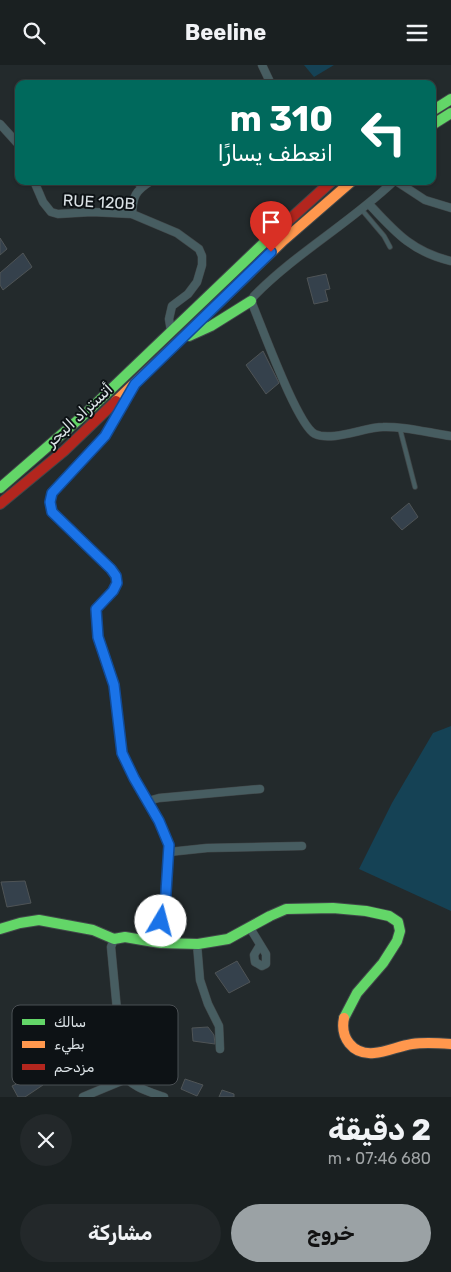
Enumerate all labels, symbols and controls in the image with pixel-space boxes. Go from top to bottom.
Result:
icon: search [20,19,48,47]
text: Beeline [185,19,266,46]
icon: menu [403,19,431,47]
text: 310 m [230,98,333,140]
icon: left [351,100,416,165]
text: انعطف يسارًا [217,140,333,167]
street label: RUE 120B [62,191,136,213]
pin [250,201,292,252]
icon: arrive [257,208,285,236]
street label: أتستراد البحر [41,379,117,452]
position arrow [134,894,186,946]
legend [12,1005,178,1085]
text: سالك [54,1014,86,1031]
text: بطيء [54,1036,85,1055]
text: مزدحم [54,1059,94,1076]
text: 2 دقيقة [328,1112,431,1148]
button: close [20,1114,72,1166]
text: 680 m · 07:46 [328,1149,431,1168]
button: مشاركة [20,1204,221,1262]
button: خروج [231,1204,431,1262]

